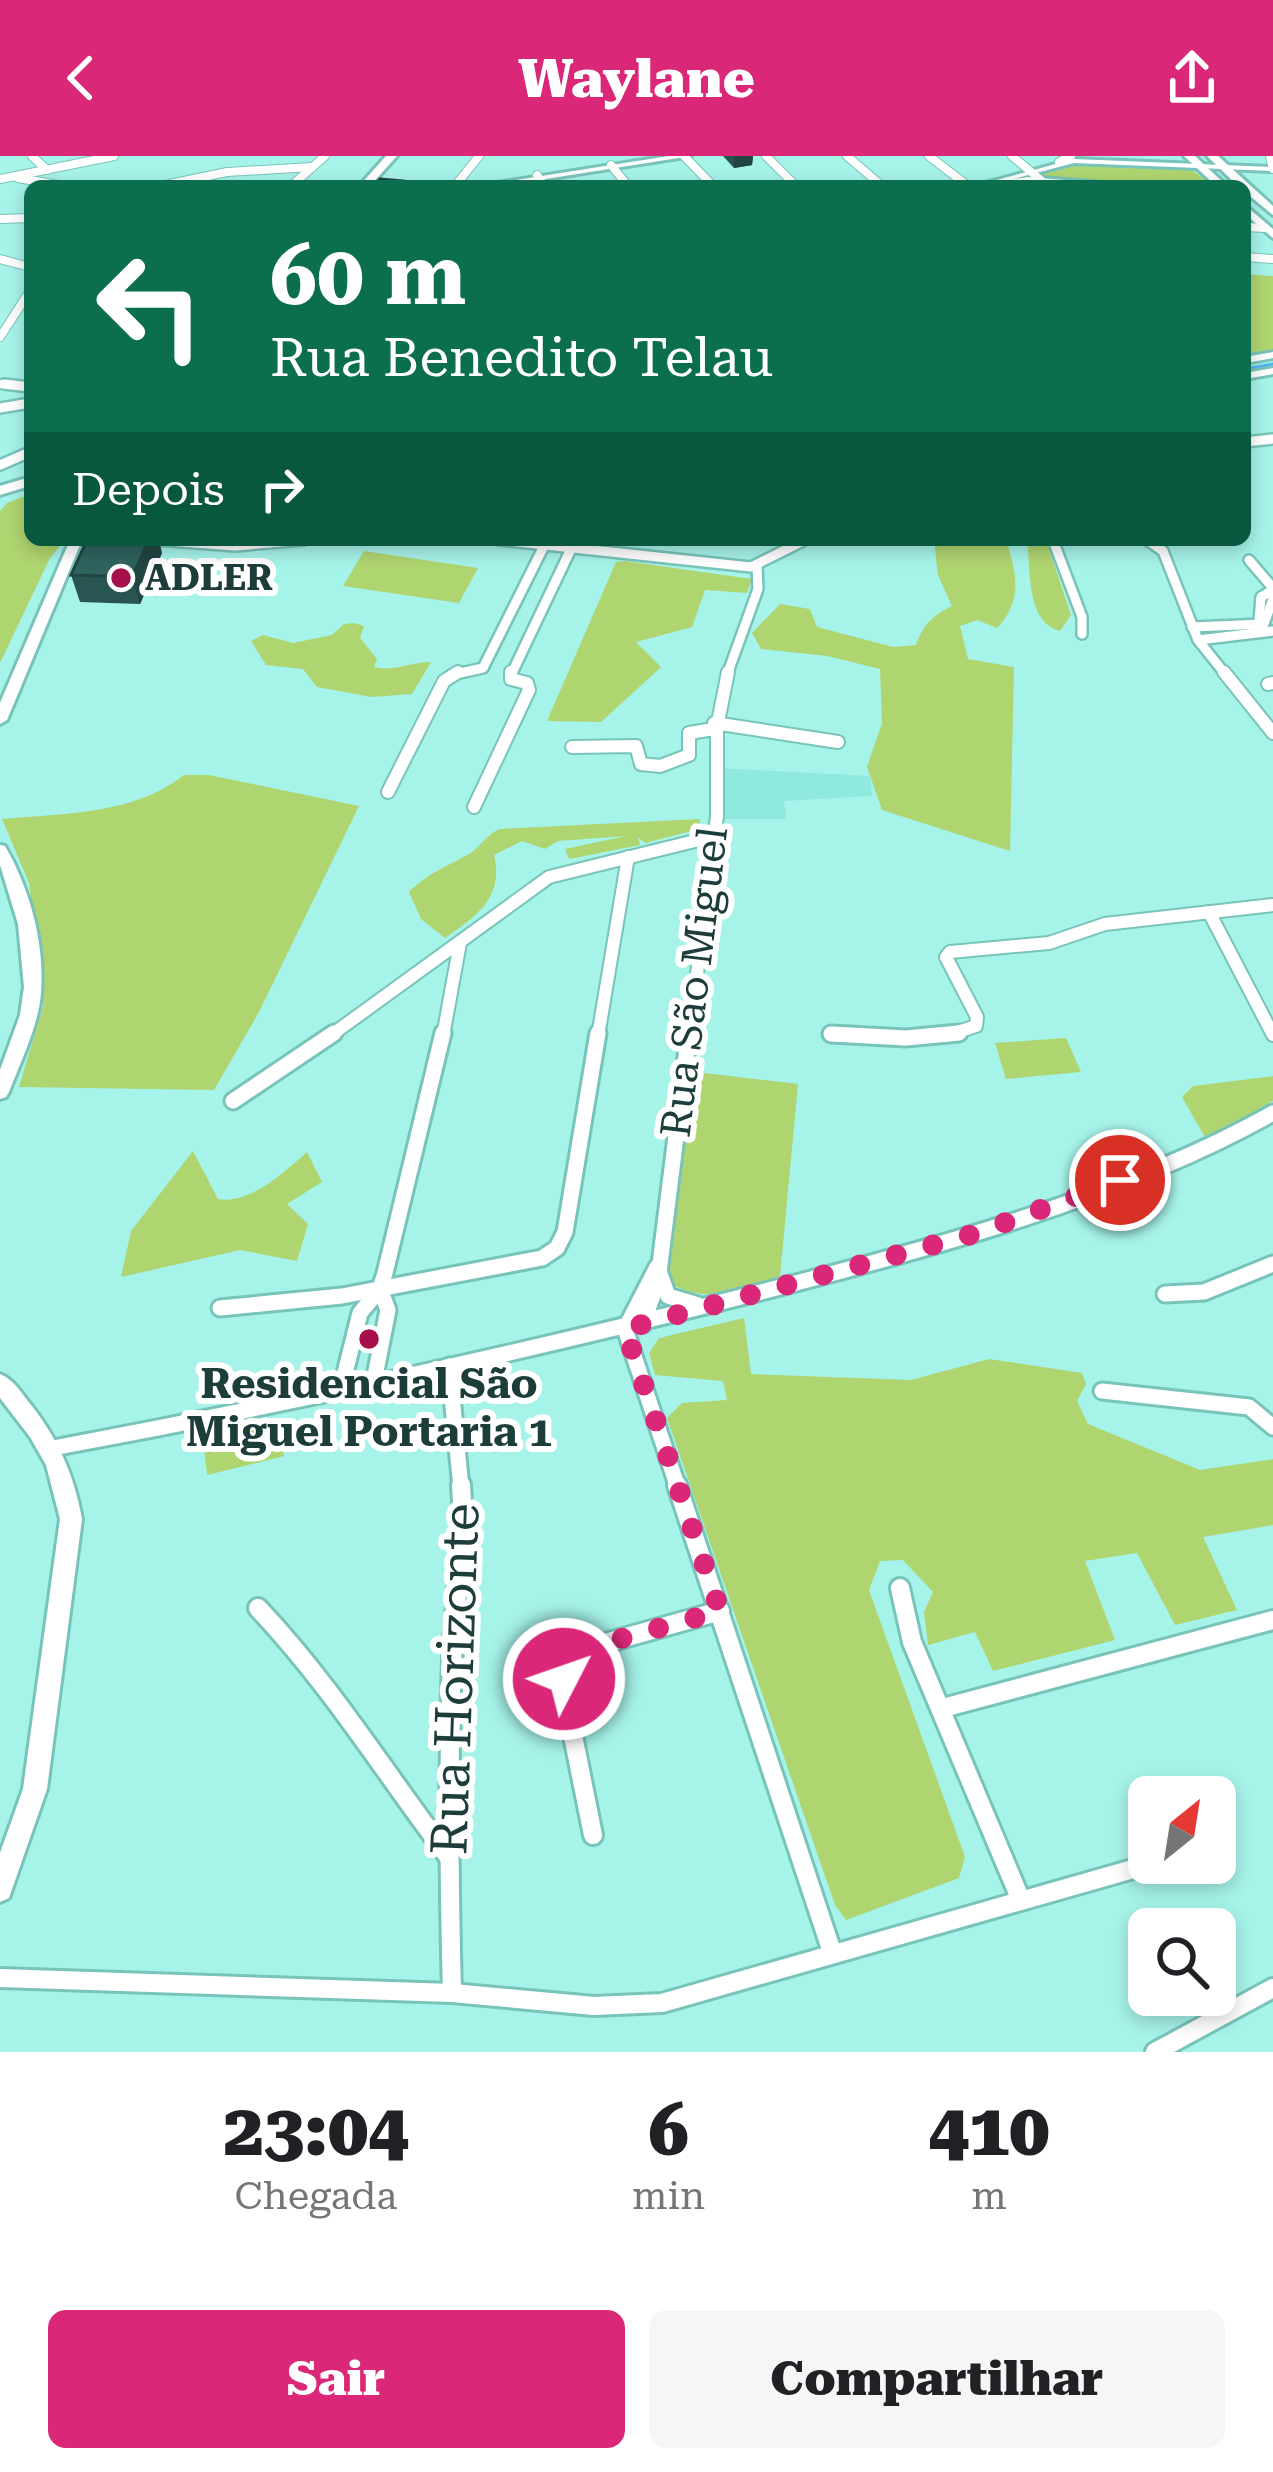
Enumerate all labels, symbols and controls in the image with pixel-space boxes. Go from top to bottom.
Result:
icon: back [48,45,114,111]
icon: share [1159,45,1225,111]
text: Waylane [518,47,755,110]
text: 60 m [270,226,466,324]
icon: left [72,228,228,384]
text: Rua Benedito Telau [270,326,773,389]
icon: right [249,456,315,522]
text: Depois [72,463,225,516]
place label: ADLER [145,557,273,599]
marker: ADLER [108,565,134,591]
street label: Rua São Miguel [651,824,737,1140]
pin [1069,1129,1171,1231]
icon: arrive [1087,1147,1153,1213]
marker: Residencial São Miguel Portaria 1 [356,1326,382,1352]
place label: Residencial São Miguel Portaria 1 [186,1359,552,1456]
street label: Rua Horizonte [419,1502,491,1856]
position arrow [501,1616,627,1742]
north arrow [1128,1776,1236,1884]
map controls [1128,1776,1236,2016]
button: search [1128,1908,1236,2016]
text: 23:04 [223,2088,409,2173]
text: 6 [648,2088,689,2173]
text: 410 [929,2088,1050,2173]
text: Chegada [235,2173,397,2219]
text: min [632,2173,705,2219]
text: m [971,2173,1007,2219]
button: Sair [48,2310,625,2448]
button: Compartilhar [649,2310,1225,2448]

